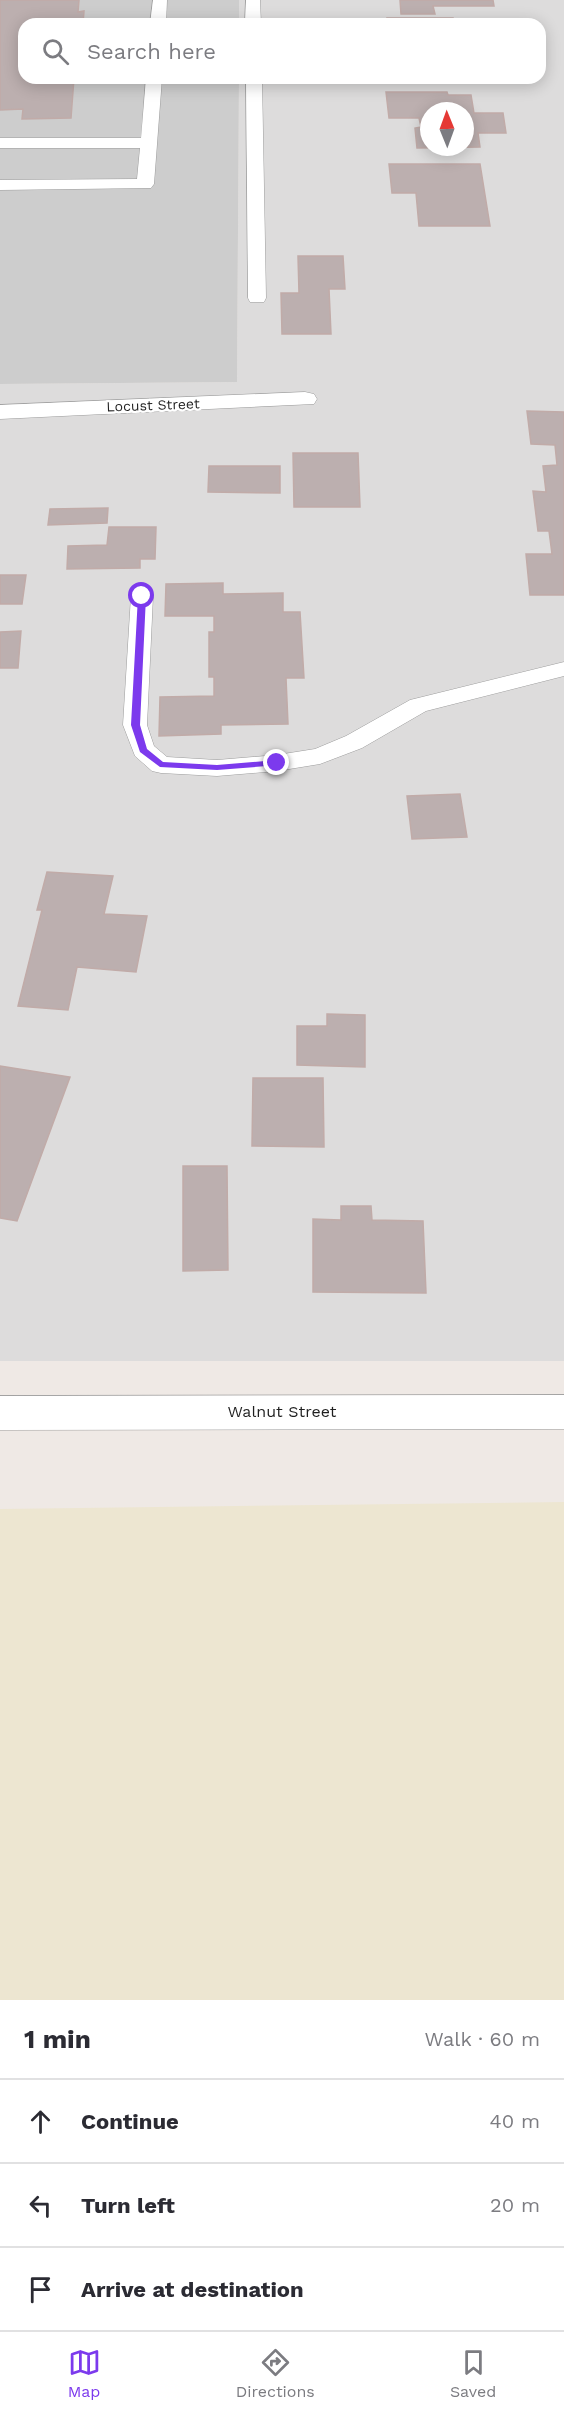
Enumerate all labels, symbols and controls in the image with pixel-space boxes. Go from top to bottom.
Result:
search box [18,18,546,84]
icon: search [39,35,72,68]
text: Search here [87,39,216,64]
north arrow [420,102,474,156]
street label: Locust Street [106,395,200,415]
route start [128,582,154,608]
route end [263,749,289,775]
street label: Walnut Street [228,1402,337,1421]
text: 1 min [24,2024,91,2054]
text: Walk · 60 m [425,2027,540,2051]
icon: ahead [24,2105,57,2138]
text: Continue [81,2109,179,2134]
text: 40 m [489,2109,540,2133]
icon: left [24,2189,57,2222]
text: Turn left [81,2193,175,2218]
text: 20 m [490,2193,540,2217]
icon: arrive [24,2273,57,2306]
text: Arrive at destination [81,2277,304,2302]
tab: Map [68,2346,101,2401]
tab: Directions [236,2346,315,2401]
tab: Saved [450,2346,496,2401]

